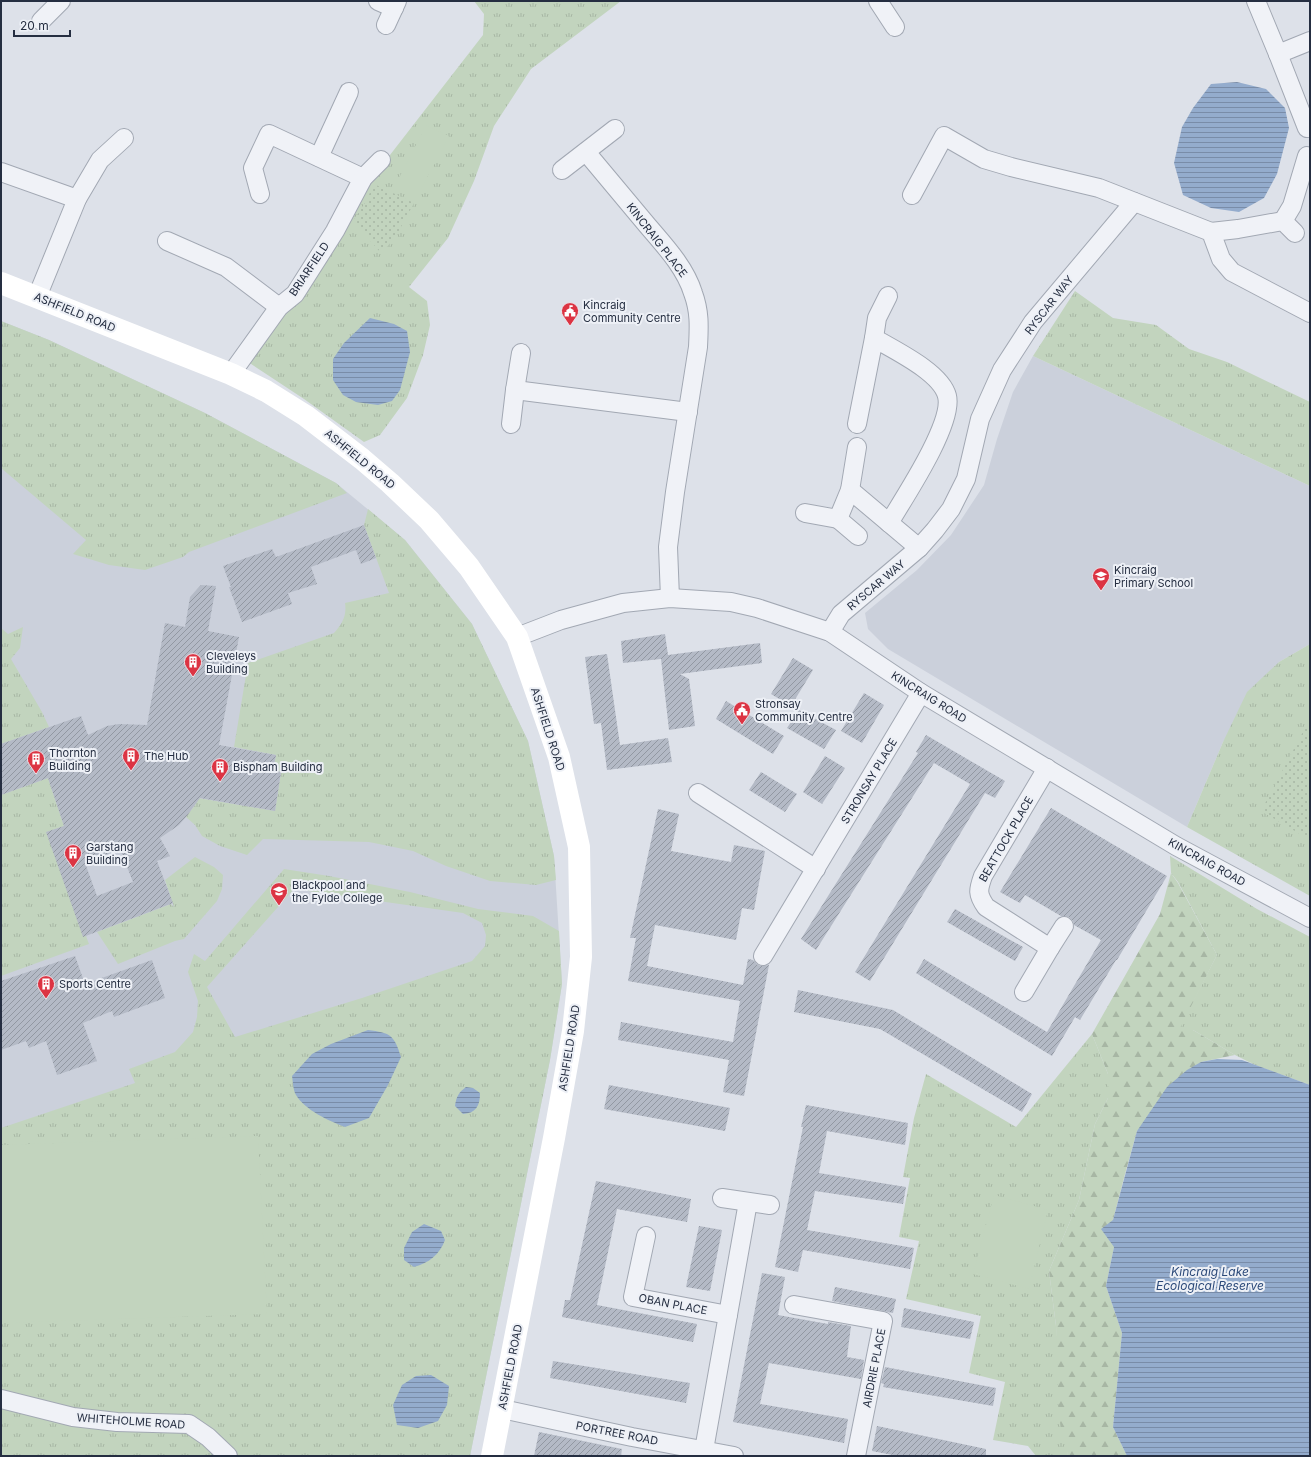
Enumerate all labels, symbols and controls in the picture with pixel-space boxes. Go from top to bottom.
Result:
scale bar [14,12,70,38]
text: 20 m [20,18,49,33]
street label: KINCRAIG PLACE [624,200,690,280]
street label: BRIARFIELD [286,239,332,299]
street label: RYSCAR WAY [1022,272,1077,337]
street label: ASHFIELD ROAD [32,289,118,335]
place label: Kincraig Community Centre [583,298,681,325]
public building icon: Kincraig Community Centre [560,301,580,326]
street label: ASHFIELD ROAD [322,426,398,492]
street label: RYSCAR WAY [844,556,908,613]
place label: Kincraig Primary School [1114,563,1193,590]
school or university icon: Kincraig Primary School [1091,566,1111,591]
place label: Cleveleys Building [206,649,256,676]
building icon: Cleveleys Building [183,652,203,677]
street label: KINCRAIG ROAD [889,668,969,726]
street label: ASHFIELD ROAD [528,686,568,772]
place label: Stronsay Community Centre [755,697,853,724]
public building icon: Stronsay Community Centre [732,700,752,725]
street label: STRONSAY PLACE [838,736,900,826]
place label: Thornton Building [49,746,97,773]
building icon: The Hub [121,746,141,771]
building icon: Thornton Building [26,749,46,774]
place label: The Hub [144,749,189,763]
building icon: Bispham Building [210,757,230,782]
place label: Bispham Building [233,760,323,774]
street label: BEATTOCK PLACE [976,794,1036,884]
street label: KINCRAIG ROAD [1166,835,1248,889]
place label: Garstang Building [86,840,133,867]
building icon: Garstang Building [63,843,83,868]
place label: Blackpool and the Fylde College [292,878,382,905]
school or university icon: Blackpool and the Fylde College [269,881,289,906]
building icon: Sports Centre [36,974,56,999]
place label: Sports Centre [59,977,131,991]
street label: ASHFIELD ROAD [555,1004,583,1092]
water label: Kincraig Lake Ecological Reserve [1156,1264,1264,1293]
street label: OBAN PLACE [637,1290,709,1318]
street label: ASHFIELD ROAD [495,1323,525,1411]
street label: AIRDRIE PLACE [859,1327,889,1409]
street label: WHITEHOLME ROAD [76,1410,186,1432]
street label: PORTREE ROAD [575,1418,659,1448]

